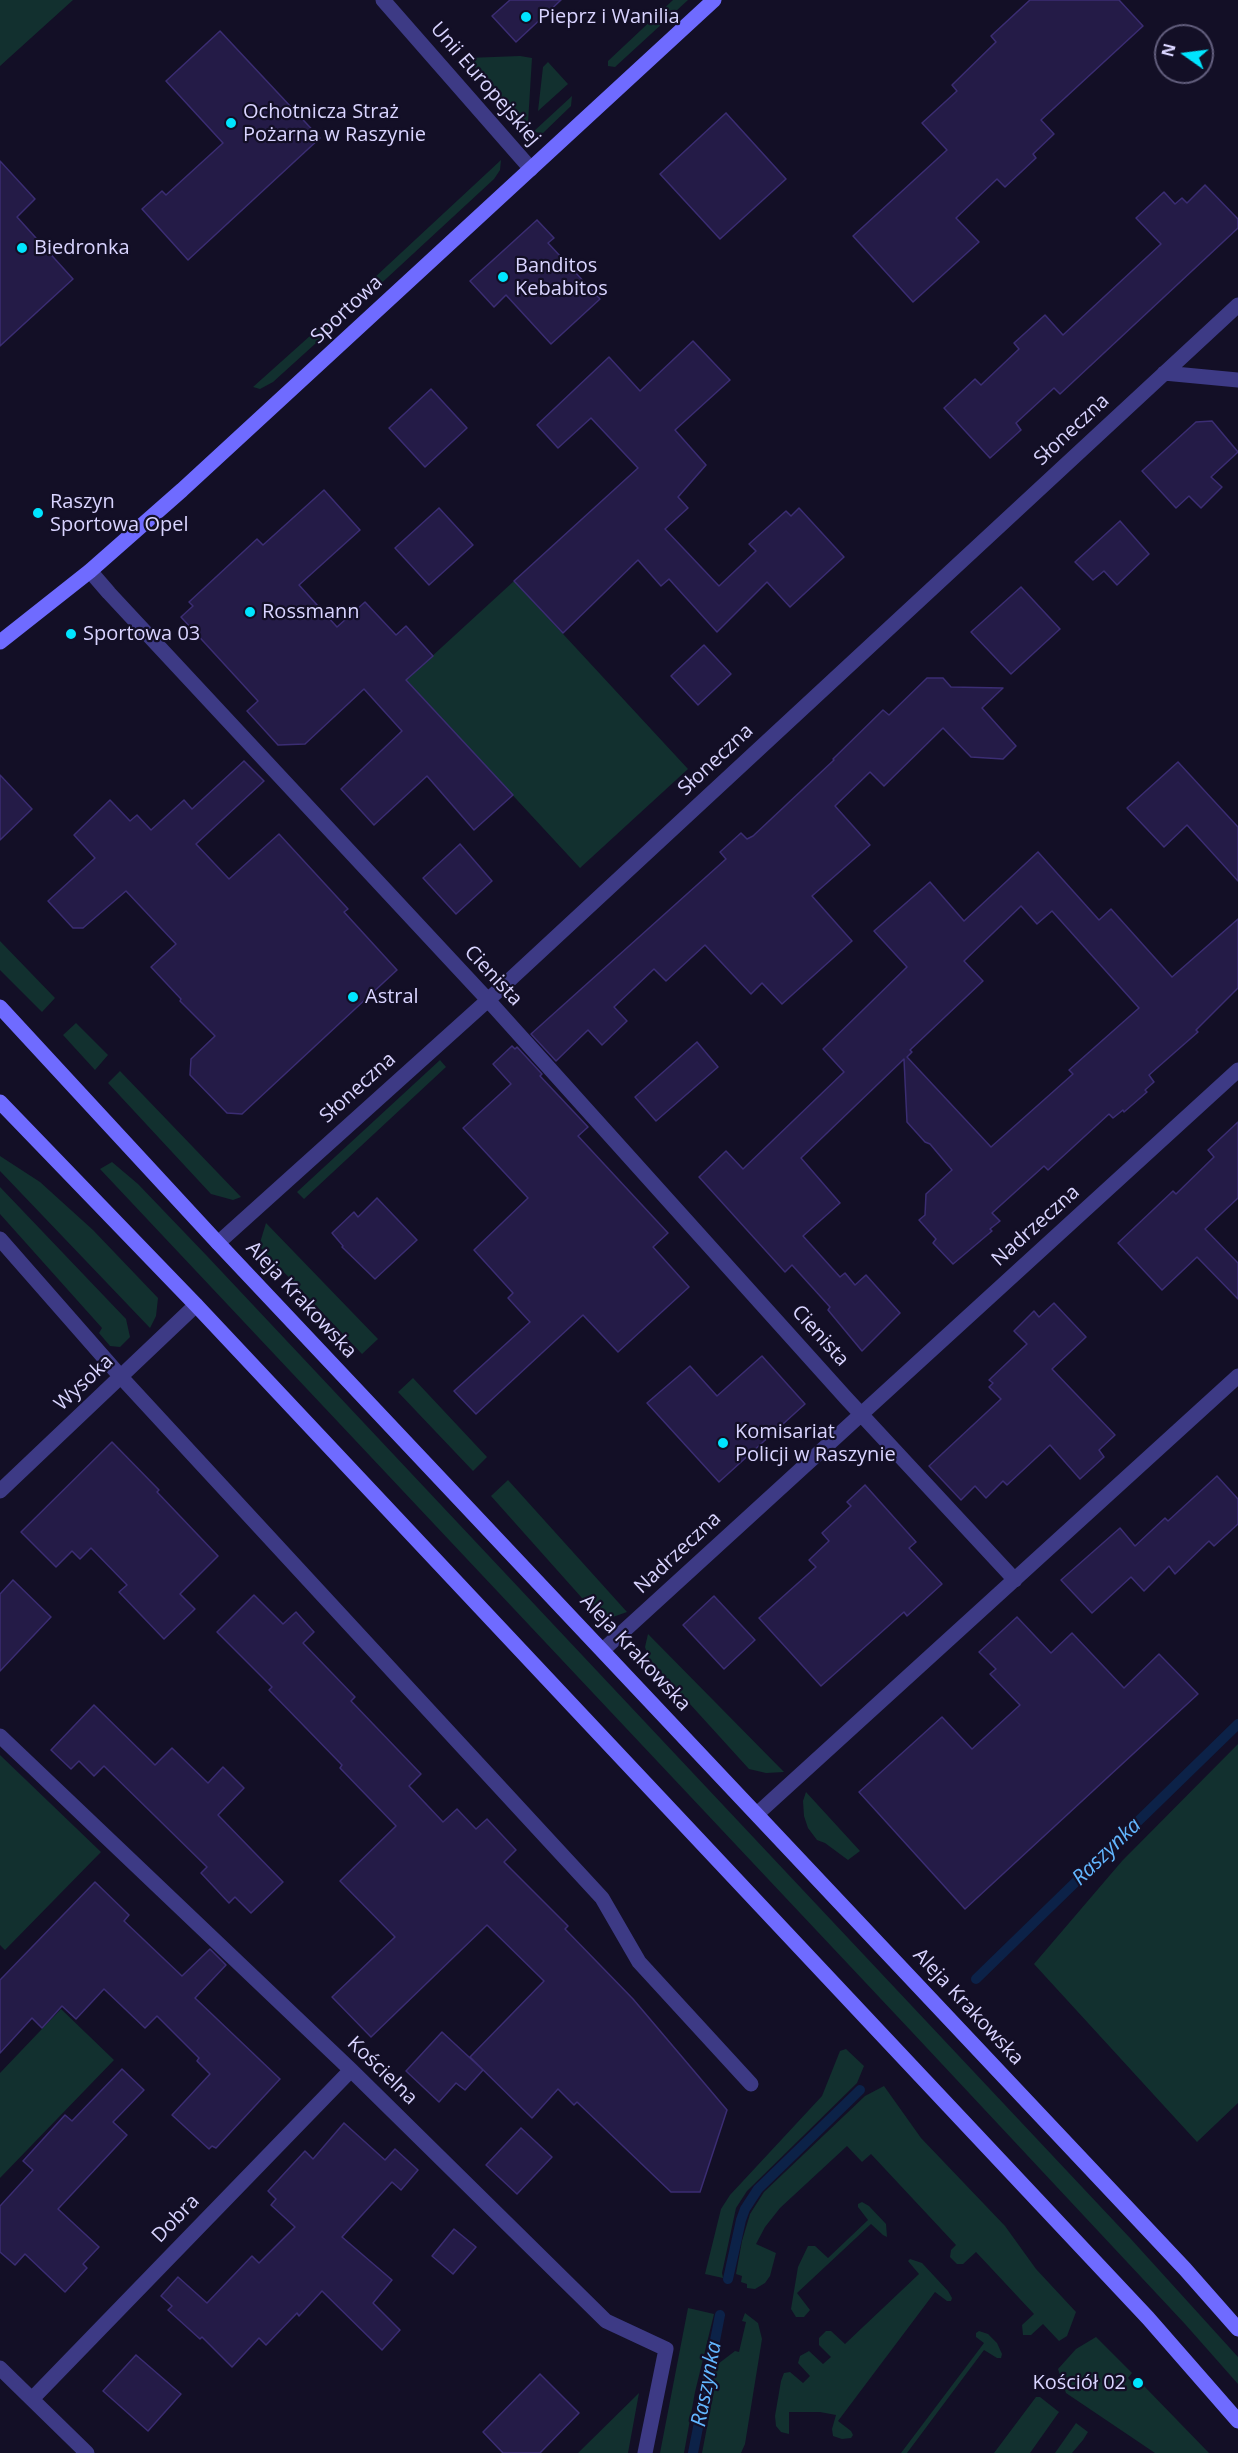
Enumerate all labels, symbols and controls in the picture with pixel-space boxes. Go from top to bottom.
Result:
place label: Pieprz i Wanilia [538,5,680,29]
marker: Pieprz i Wanilia [519,10,533,24]
street label: Unii Europejskiej [425,17,545,151]
north arrow [1154,24,1214,84]
text: N [1156,41,1181,59]
place label: Ochotnicza Straż Pożarna w Raszynie [243,100,426,147]
marker: Ochotnicza Straż Pożarna w Raszynie [224,116,238,130]
place label: Biedronka [34,236,130,260]
marker: Biedronka [15,241,29,255]
place label: Banditos Kebabitos [515,254,608,301]
marker: Banditos Kebabitos [496,270,510,284]
street label: Sportowa [306,271,388,349]
street label: Słoneczna [1029,389,1115,471]
place label: Raszyn Sportowa Opel [50,490,188,537]
marker: Raszyn Sportowa Opel [31,506,45,520]
place label: Rossmann [262,600,360,624]
marker: Rossmann [243,605,257,619]
place label: Sportowa 03 [83,622,200,646]
marker: Sportowa 03 [64,627,78,641]
street label: Słoneczna [673,719,759,801]
street label: Cienista [459,941,527,1011]
place label: Astral [365,985,419,1009]
marker: Astral [346,990,360,1004]
street label: Słoneczna [315,1048,401,1128]
street label: Nadrzeczna [987,1180,1085,1272]
street label: Aleja Krakowska [241,1237,361,1363]
street label: Cienista [786,1300,854,1372]
street label: Wysoka [50,1350,118,1416]
place label: Komisariat Policji w Raszynie [735,1420,896,1467]
marker: Komisariat Policji w Raszynie [716,1436,730,1450]
street label: Nadrzeczna [630,1507,726,1599]
street label: Aleja Krakowska [575,1590,695,1716]
water label: Raszynka [1067,1813,1147,1891]
street label: Aleja Krakowska [908,1944,1028,2070]
street label: Kościelna [342,2032,422,2110]
street label: Dobra [147,2190,205,2248]
water label: Raszynka [686,2339,728,2429]
place label: Kościół 02 [1032,2371,1126,2395]
marker: Kościół 02 [1131,2376,1145,2390]

